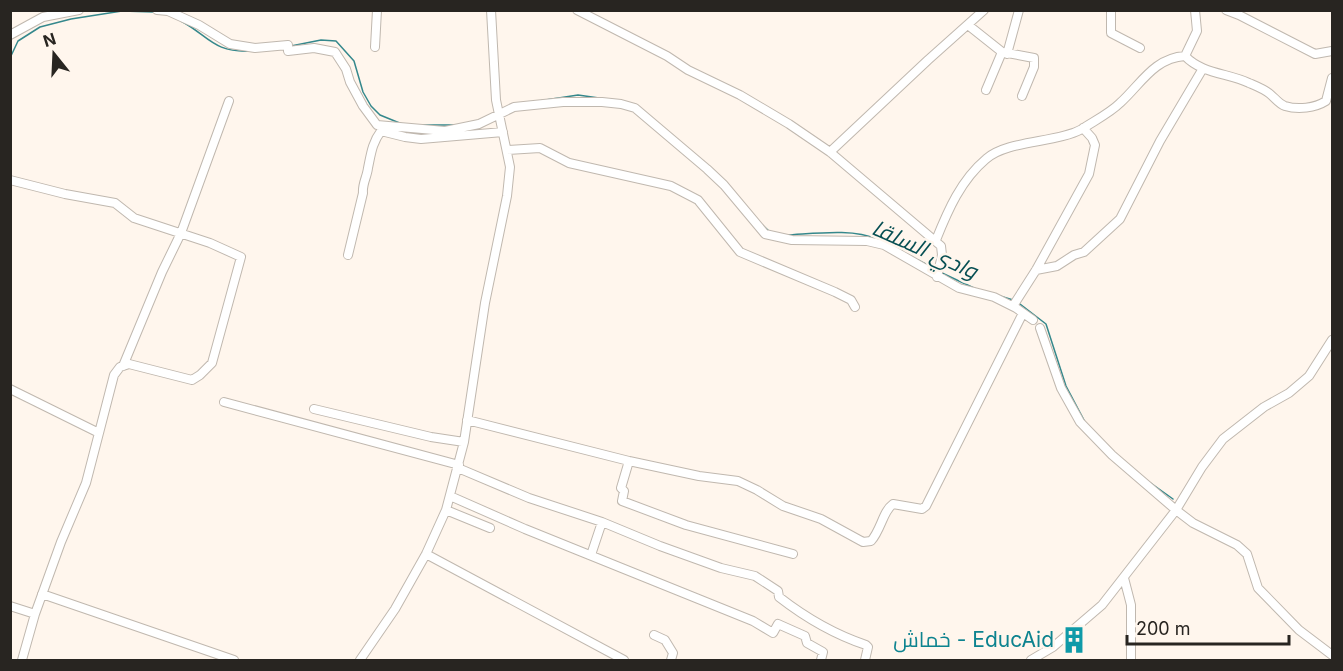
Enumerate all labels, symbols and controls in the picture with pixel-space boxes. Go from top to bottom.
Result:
north arrow [24,24,84,84]
text: N [40,28,58,51]
water label: وادي السلقا [866,214,984,289]
scale bar [1127,608,1289,646]
text: 200 m [1136,618,1191,639]
building icon: خماش - EducAid [1059,625,1089,655]
place label: خماش - EducAid [893,627,1054,653]

